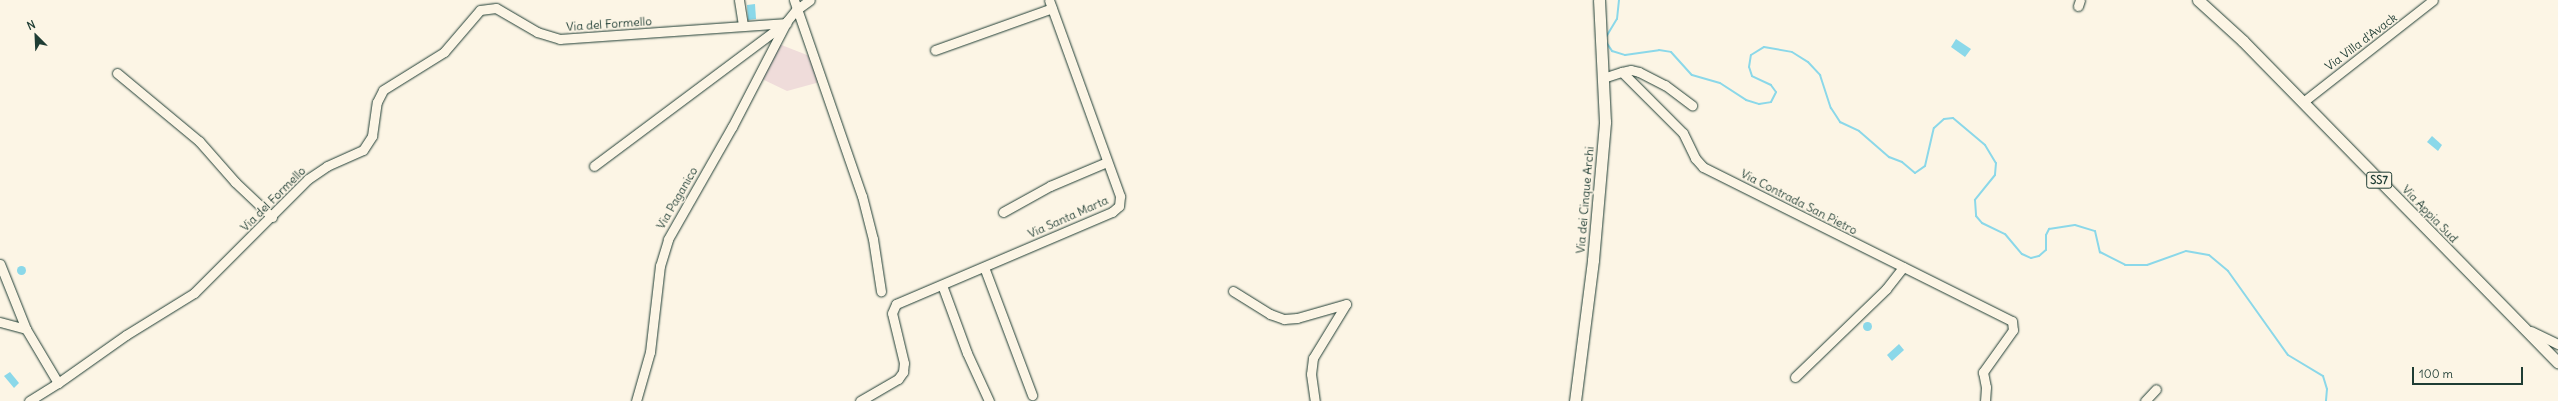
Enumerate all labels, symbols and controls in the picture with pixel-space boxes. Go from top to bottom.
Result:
street label: Via Villa d'Avack [2322,10,2400,74]
street label: Via del Formello [566,14,652,34]
north arrow [16,16,56,56]
text: N [25,17,37,33]
street label: Via dei Cinque Archi [1573,146,1597,254]
street label: Via del Formello [238,164,308,234]
street label: Via Paganico [653,164,701,232]
street label: Via Contrada San Pietro [1738,166,1860,238]
road number: SS7 [2366,171,2392,189]
street label: Via Appia Sud [2399,182,2461,246]
street label: Via Santa Marta [1026,193,1110,241]
scale bar [2414,359,2525,385]
text: 100 m [2419,366,2453,381]

